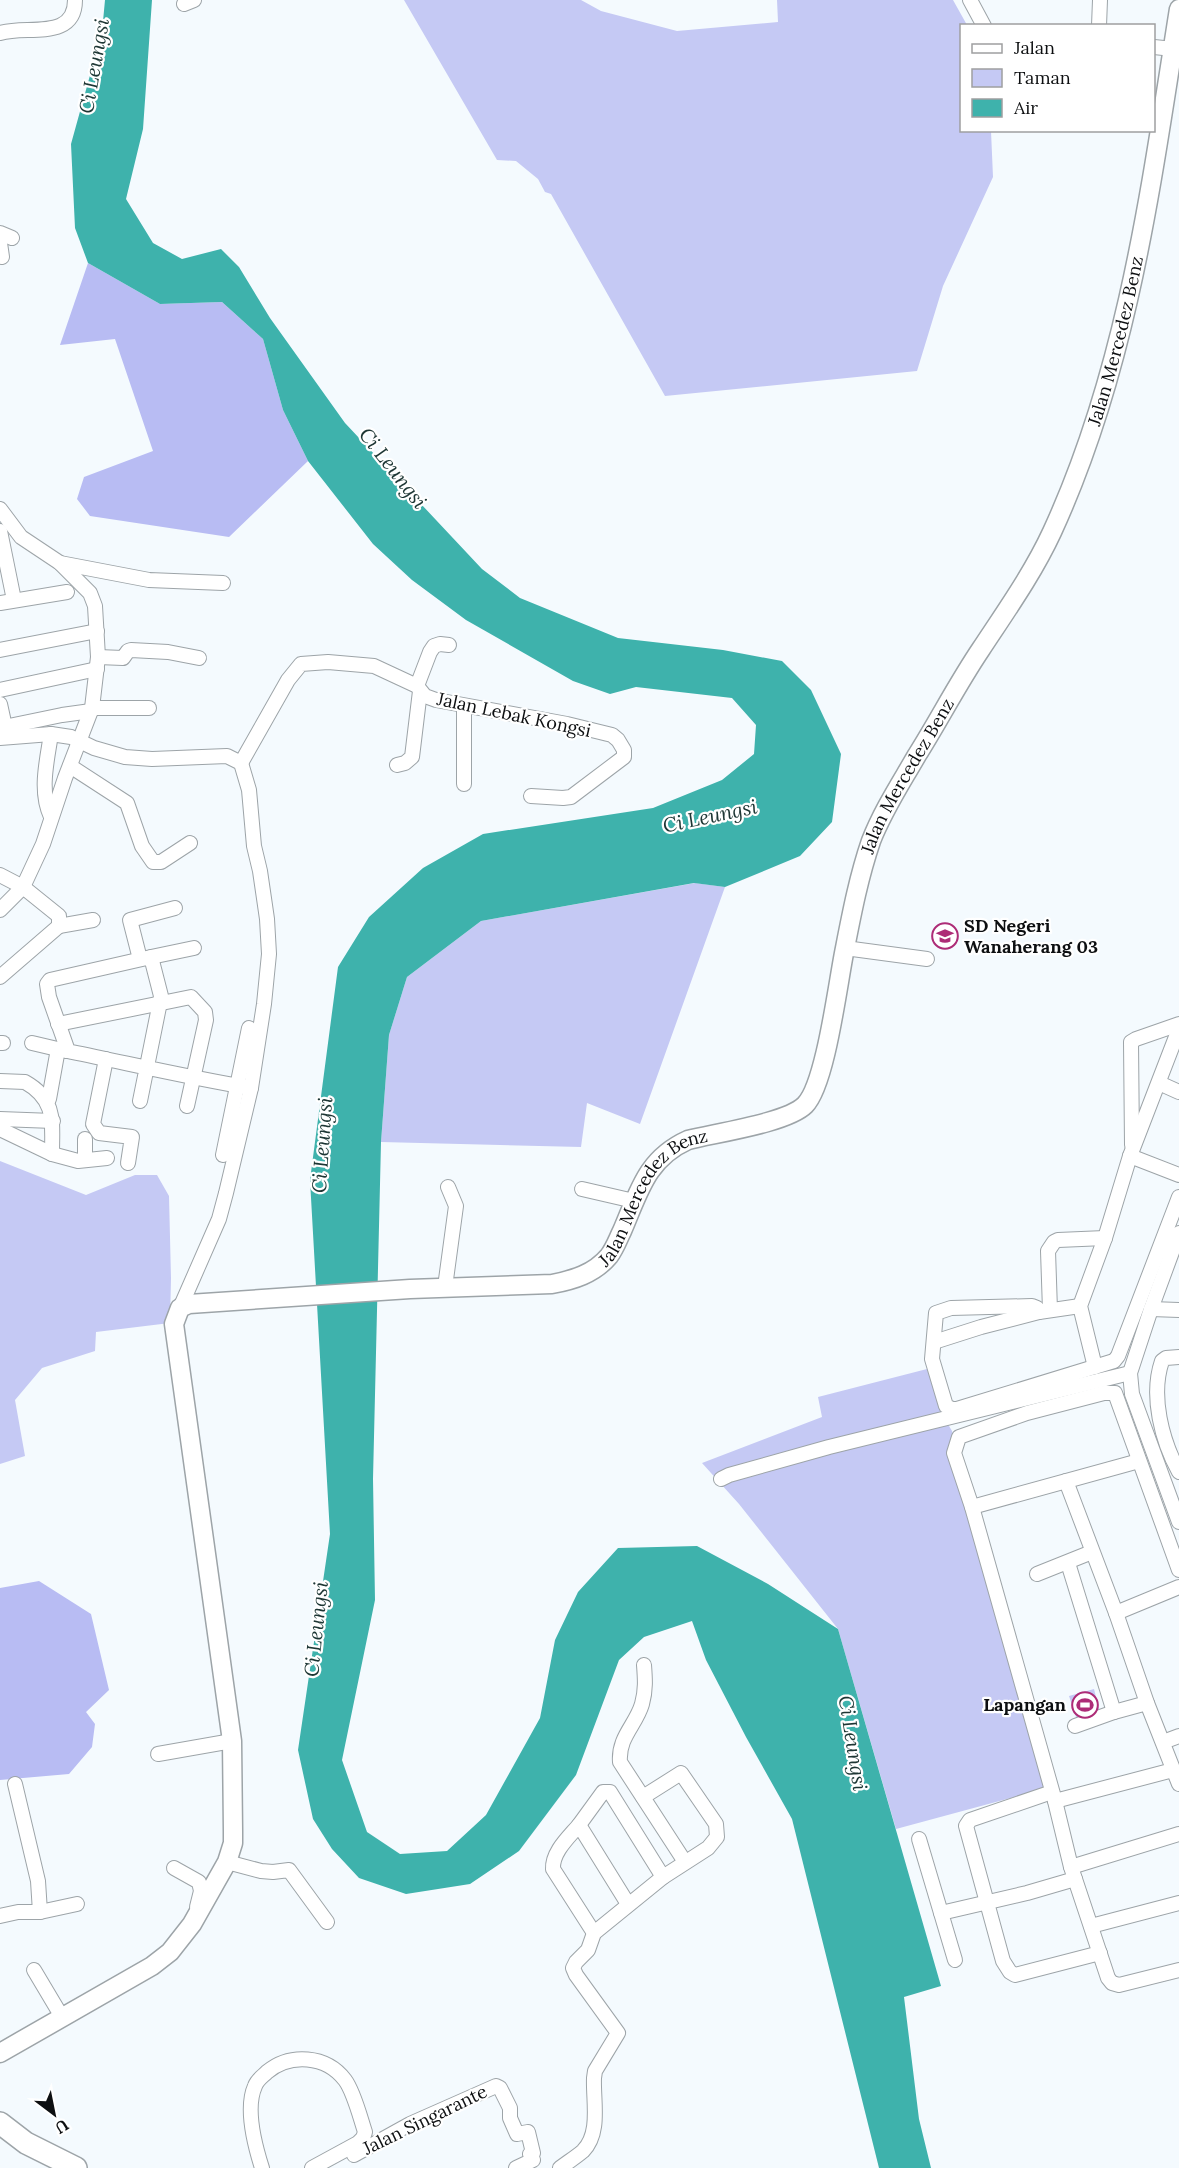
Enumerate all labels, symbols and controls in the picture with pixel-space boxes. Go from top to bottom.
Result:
water label: Ci Leungsi [73,16,114,115]
legend [960,24,1155,132]
text: Jalan [1013,36,1055,59]
text: Taman [1014,66,1071,89]
text: Air [1013,96,1038,119]
street label: Jalan Mercedez Benz [1082,254,1148,430]
water label: Ci Leungsi [354,422,433,514]
street label: Jalan Lebak Kongsi [434,687,593,742]
street label: Jalan Mercedez Benz [855,694,959,857]
water label: Ci Leungsi [660,793,760,838]
place label: SD Negeri Wanaherang 03 [964,914,1098,958]
school or university icon: SD Negeri Wanaherang 03 [930,921,960,951]
water label: Ci Leungsi [306,1096,337,1194]
street label: Jalan Mercedez Benz [593,1124,709,1272]
water label: Ci Leungsi [298,1579,333,1678]
sports icon: Lapangan [1070,1690,1100,1720]
place label: Lapangan [983,1693,1067,1716]
water label: Ci Leungsi [834,1694,873,1793]
street label: Jalan Singarante [358,2079,491,2160]
north arrow [24,2084,84,2144]
text: U [51,2115,72,2138]

